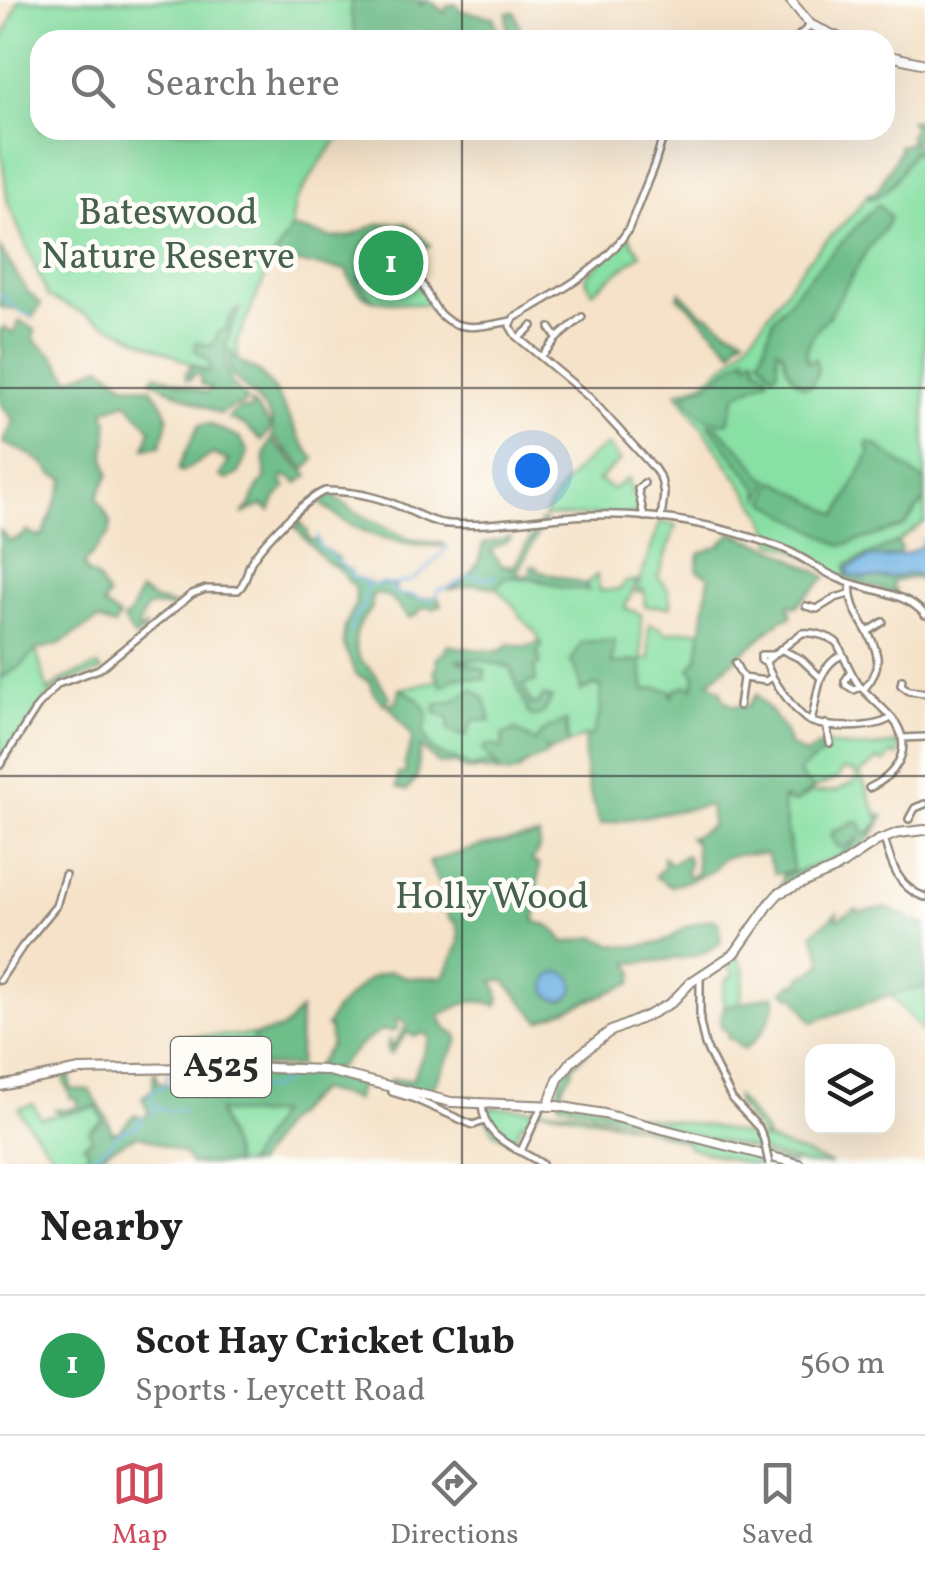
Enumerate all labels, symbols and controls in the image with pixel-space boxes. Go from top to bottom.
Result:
search box [30,30,895,140]
icon: search [65,58,120,113]
text: Search here [145,59,340,112]
park label: Bateswood Nature Reserve [41,188,295,285]
pin: 1 [358,226,424,300]
your location [507,445,558,496]
park label: Holly Wood [395,872,589,925]
road number: A525 [171,1037,271,1097]
map controls [805,1044,895,1134]
button: layers [805,1044,895,1134]
text: Nearby [40,1200,183,1259]
text: Scot Hay Cricket Club [135,1317,515,1370]
text: 1 [66,1343,79,1387]
text: 560 m [799,1343,885,1387]
text: Sports · Leycett Road [135,1370,425,1414]
tab: Map [111,1456,167,1555]
tab: Directions [390,1456,519,1555]
tab: Saved [741,1456,814,1555]

